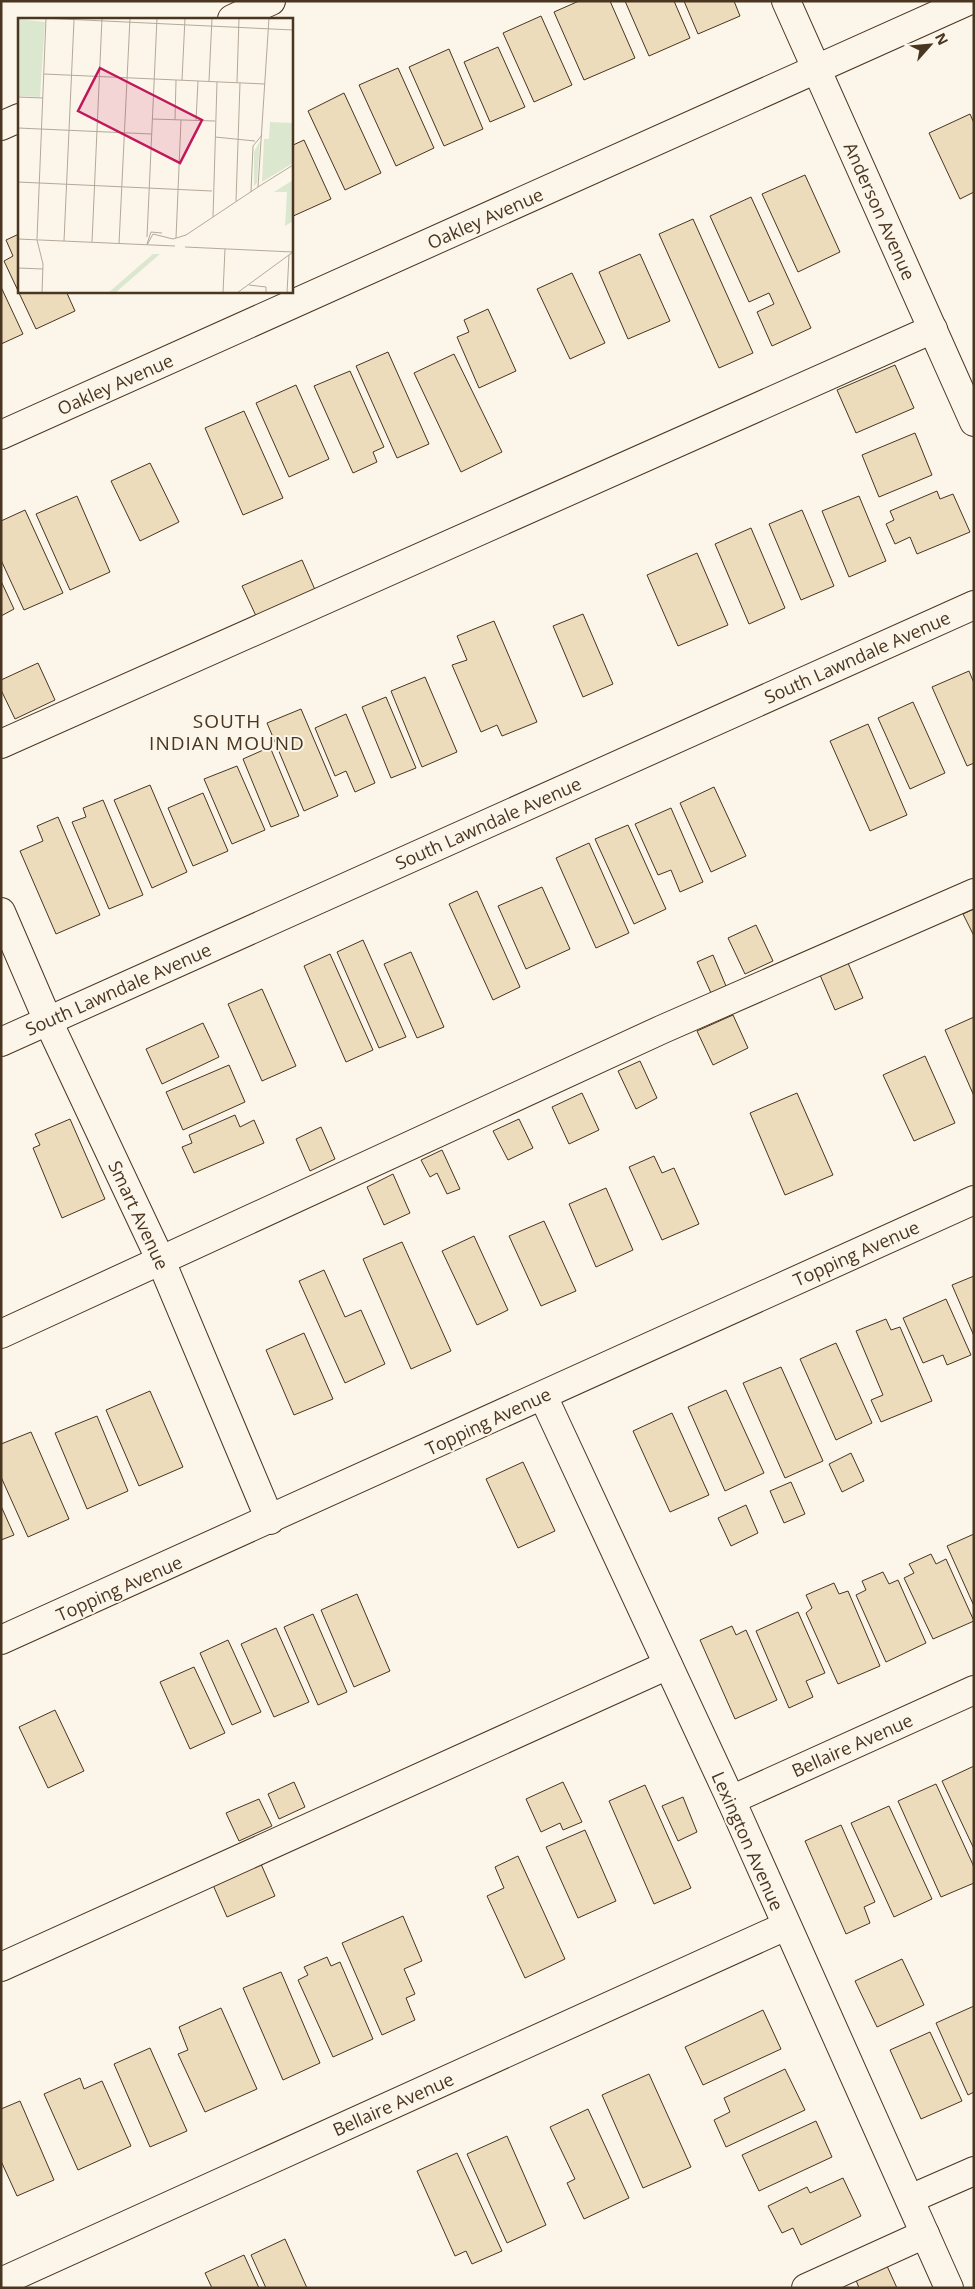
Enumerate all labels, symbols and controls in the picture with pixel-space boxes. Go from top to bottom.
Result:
inset map [18,18,292,292]
north arrow [905,20,955,70]
text: N [931,29,953,48]
street label: Anderson Avenue [839,138,921,284]
street label: Oakley Avenue [423,182,547,254]
street label: Oakley Avenue [53,348,177,420]
street label: South Lawndale Avenue [760,605,954,709]
district label: SOUTH INDIAN MOUND [149,708,305,756]
street label: South Lawndale Avenue [391,771,585,875]
street label: South Lawndale Avenue [21,937,215,1041]
street label: Smart Avenue [103,1157,175,1273]
street label: Topping Avenue [789,1214,923,1292]
street label: Topping Avenue [422,1381,554,1461]
street label: Topping Avenue [52,1549,186,1627]
street label: Bellaire Avenue [788,1708,916,1782]
street label: Lexington Avenue [707,1768,789,1914]
street label: Bellaire Avenue [329,2067,457,2141]

